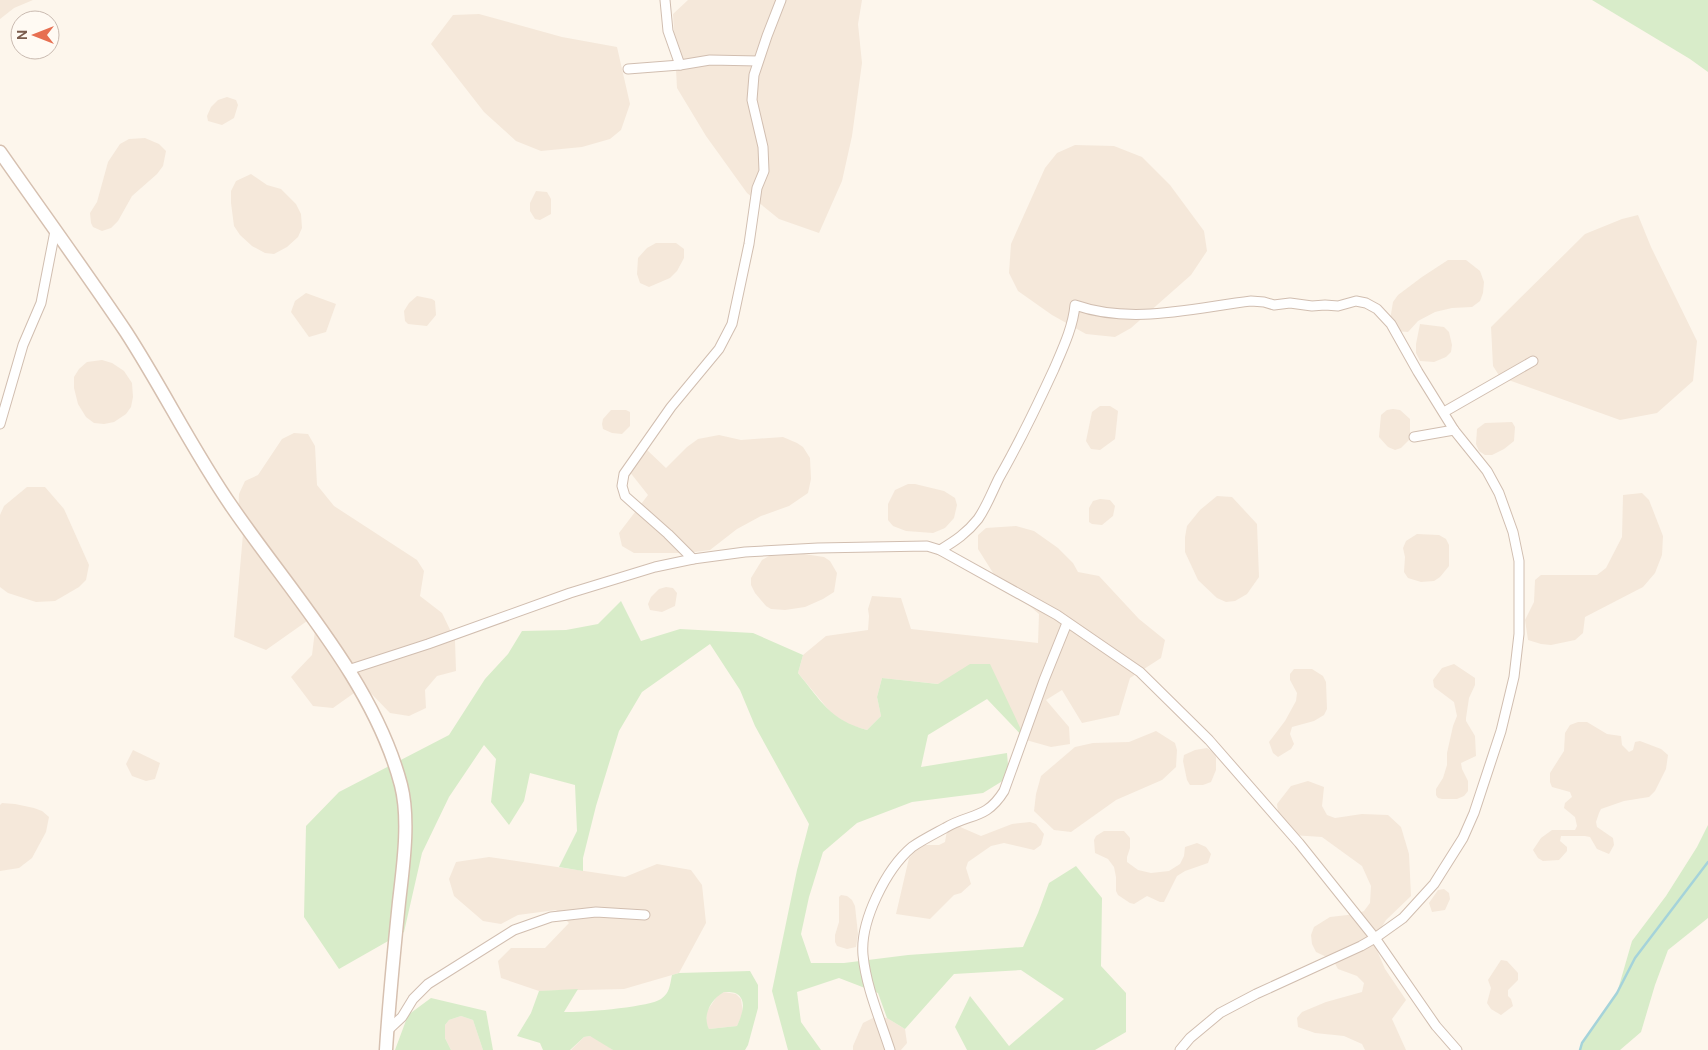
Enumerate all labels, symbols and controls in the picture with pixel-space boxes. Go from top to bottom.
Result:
north arrow [10,10,60,60]
text: N [13,30,31,40]

